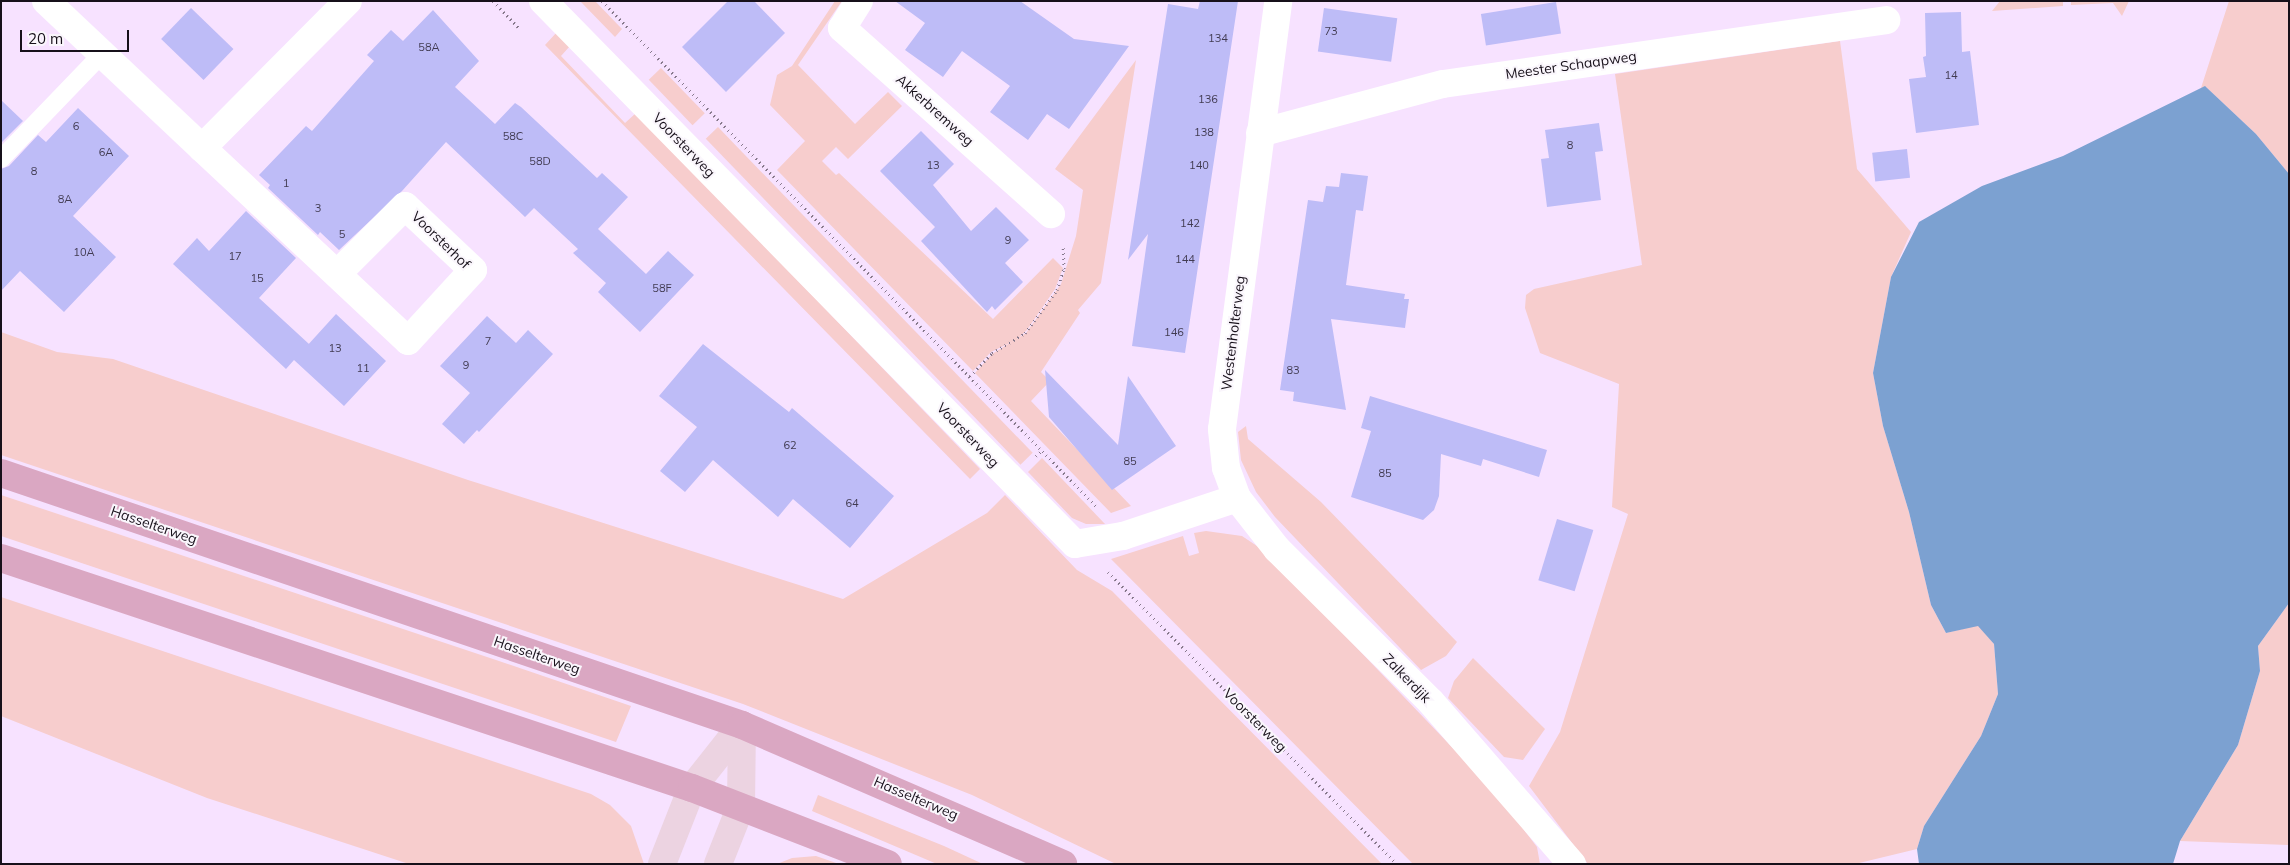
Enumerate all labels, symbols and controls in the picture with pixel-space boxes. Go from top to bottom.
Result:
scale bar [22,20,131,52]
house number: 73 [1324,24,1338,38]
text: 20 m [28,29,63,48]
house number: 134 [1208,31,1228,45]
house number: 58A [418,40,440,54]
street label: Meester Schaapweg [1504,47,1638,83]
house number: 14 [1944,68,1958,82]
street label: Akkerbremweg [893,71,977,149]
house number: 136 [1198,92,1218,106]
street label: Voorsterweg [649,109,719,181]
house number: 6 [73,119,79,133]
house number: 138 [1194,125,1214,139]
house number: 58C [503,129,523,143]
house number: 8 [1567,138,1573,152]
house number: 6A [99,145,113,159]
house number: 58D [529,154,551,168]
house number: 13 [926,158,940,172]
house number: 140 [1189,158,1209,172]
house number: 8 [31,164,37,178]
house number: 1 [283,176,289,190]
house number: 8A [58,192,72,206]
house number: 3 [315,201,321,215]
street label: Voorsterhof [408,208,474,272]
house number: 142 [1180,216,1200,230]
house number: 5 [339,227,345,241]
house number: 9 [1005,233,1011,247]
house number: 10A [73,245,95,259]
house number: 17 [228,249,242,263]
house number: 144 [1175,252,1195,266]
house number: 15 [250,271,264,285]
street label: Westenholterweg [1218,275,1248,391]
house number: 58F [652,281,672,295]
house number: 146 [1164,325,1184,339]
house number: 7 [485,334,491,348]
house number: 13 [328,341,342,355]
house number: 9 [463,358,469,372]
house number: 11 [356,361,370,375]
house number: 83 [1286,363,1300,377]
street label: Voorsterweg [933,399,1003,471]
house number: 62 [783,438,797,452]
house number: 85 [1123,454,1137,468]
house number: 85 [1378,466,1392,480]
house number: 64 [845,496,859,510]
street label: Hasselterweg [109,502,199,548]
street label: Hasselterweg [492,632,582,678]
street label: Zalkerdijk [1379,650,1435,706]
street label: Voorsterweg [1220,685,1290,755]
street label: Hasselterweg [871,773,961,823]

